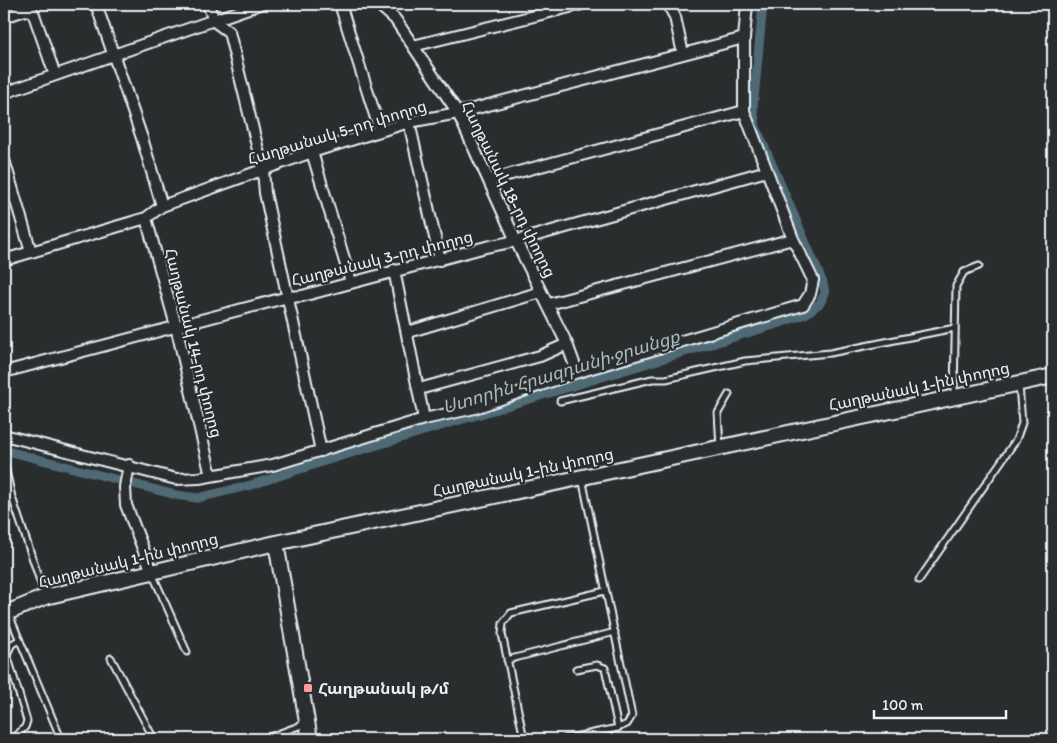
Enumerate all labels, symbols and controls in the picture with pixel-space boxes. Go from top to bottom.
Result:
street label: Հաղթանակ 5-րդ փողոց [245,96,429,169]
street label: Հաղթանակ 18-րդ փողոց [458,98,560,281]
street label: Հաղթանակ 3-րդ փողոց [289,227,475,290]
street label: Հաղթանակ 14-րդ փողոց [161,246,226,440]
water label: Ստորին Հրազդանի ջրանցք [440,325,683,419]
street label: Հաղթանակ 1-ին փողոց [827,358,1011,415]
street label: Հաղթանակ 1-ին փողոց [431,444,615,501]
street label: Հաղթանակ 1-ին փողոց [36,529,220,592]
place label: Հաղթանակ թ/մ [318,679,450,698]
marker: Հաղթանակ թ/մ [302,682,314,694]
scale bar [874,688,1007,720]
text: 100 m [882,696,924,714]

